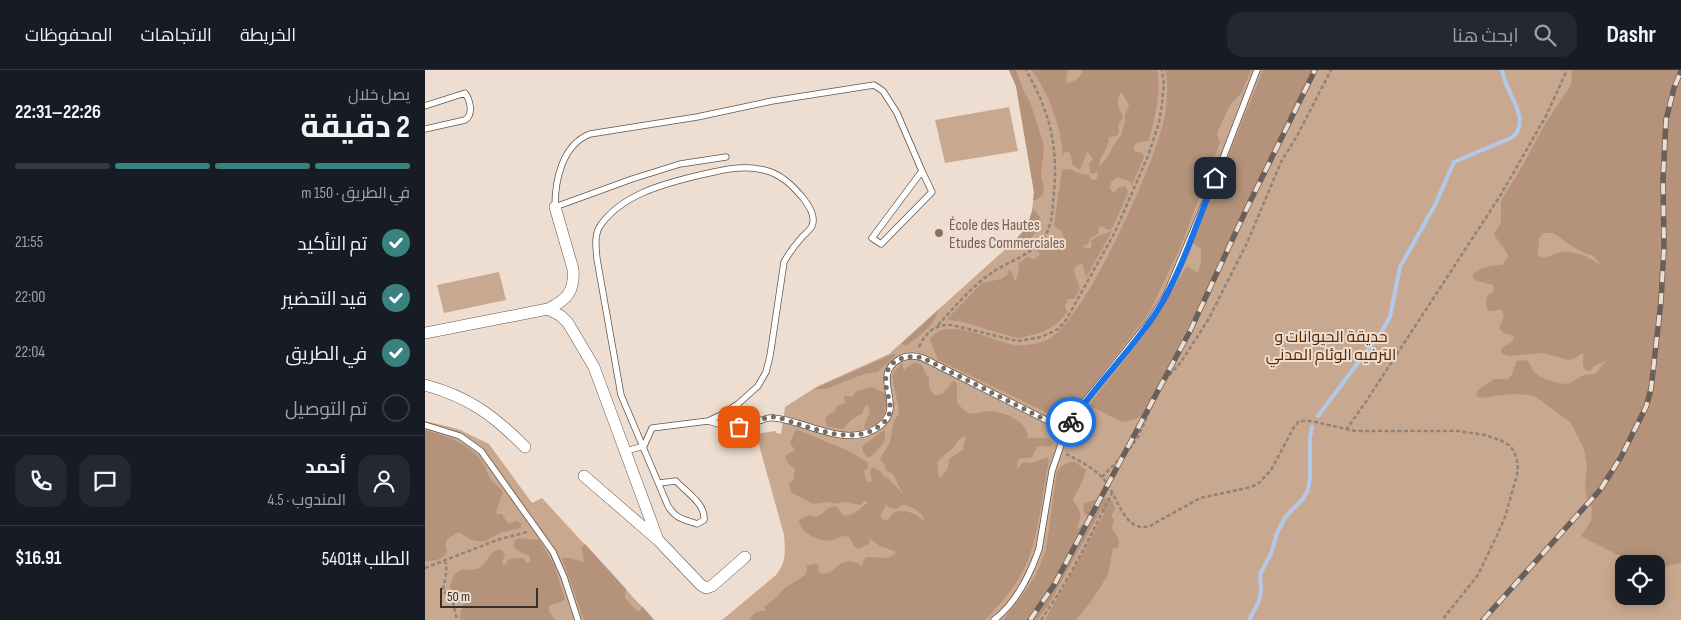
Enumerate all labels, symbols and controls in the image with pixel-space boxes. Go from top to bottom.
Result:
search box [1227,12,1577,57]
text: Dashr [1607,20,1656,49]
icon: search [1531,21,1559,49]
text: المحفوظات [25,25,113,46]
text: الاتجاهات [141,25,212,46]
text: الخريطة [240,25,296,46]
text: ابحث هنا [1452,25,1519,48]
text: يصل خلال [348,86,410,105]
text: 22:26–22:31 [15,101,101,124]
text: 2 دقيقة [301,108,410,147]
pin [1194,157,1236,199]
icon: home [1201,164,1229,192]
text: في الطريق · 150 m [301,184,410,203]
place label: École des Hautes Etudes Commerciales [949,216,1065,253]
marker: École des Hautes Etudes Commerciales [933,227,945,239]
icon: check [382,229,410,257]
text: 21:55 [15,233,43,252]
text: تم التأكيد [297,233,367,256]
icon: check [382,284,410,312]
text: 22:00 [15,288,45,307]
text: قيد التحضير [282,288,367,311]
park label: حديقة الحيوانات و الترفيه الوئام المدني [1266,328,1396,368]
icon: check [382,339,410,367]
text: 22:04 [15,343,45,362]
text: في الطريق [286,343,367,366]
courier [1046,397,1096,447]
text: تم التوصيل [285,398,367,421]
pin [718,406,760,448]
icon: bike [1057,408,1085,436]
icon: bag [725,413,753,441]
button: phone [15,455,67,507]
button: chat [79,455,131,507]
button: person [358,455,410,507]
text: أحمد [305,456,346,479]
text: المندوب · 4.5 [268,491,346,510]
text: $16.91 [15,547,61,570]
text: الطلب #5401 [322,548,410,571]
map controls [1615,555,1665,605]
button: locate [1615,555,1665,605]
scale bar [440,585,537,608]
text: 50 m [447,588,470,605]

